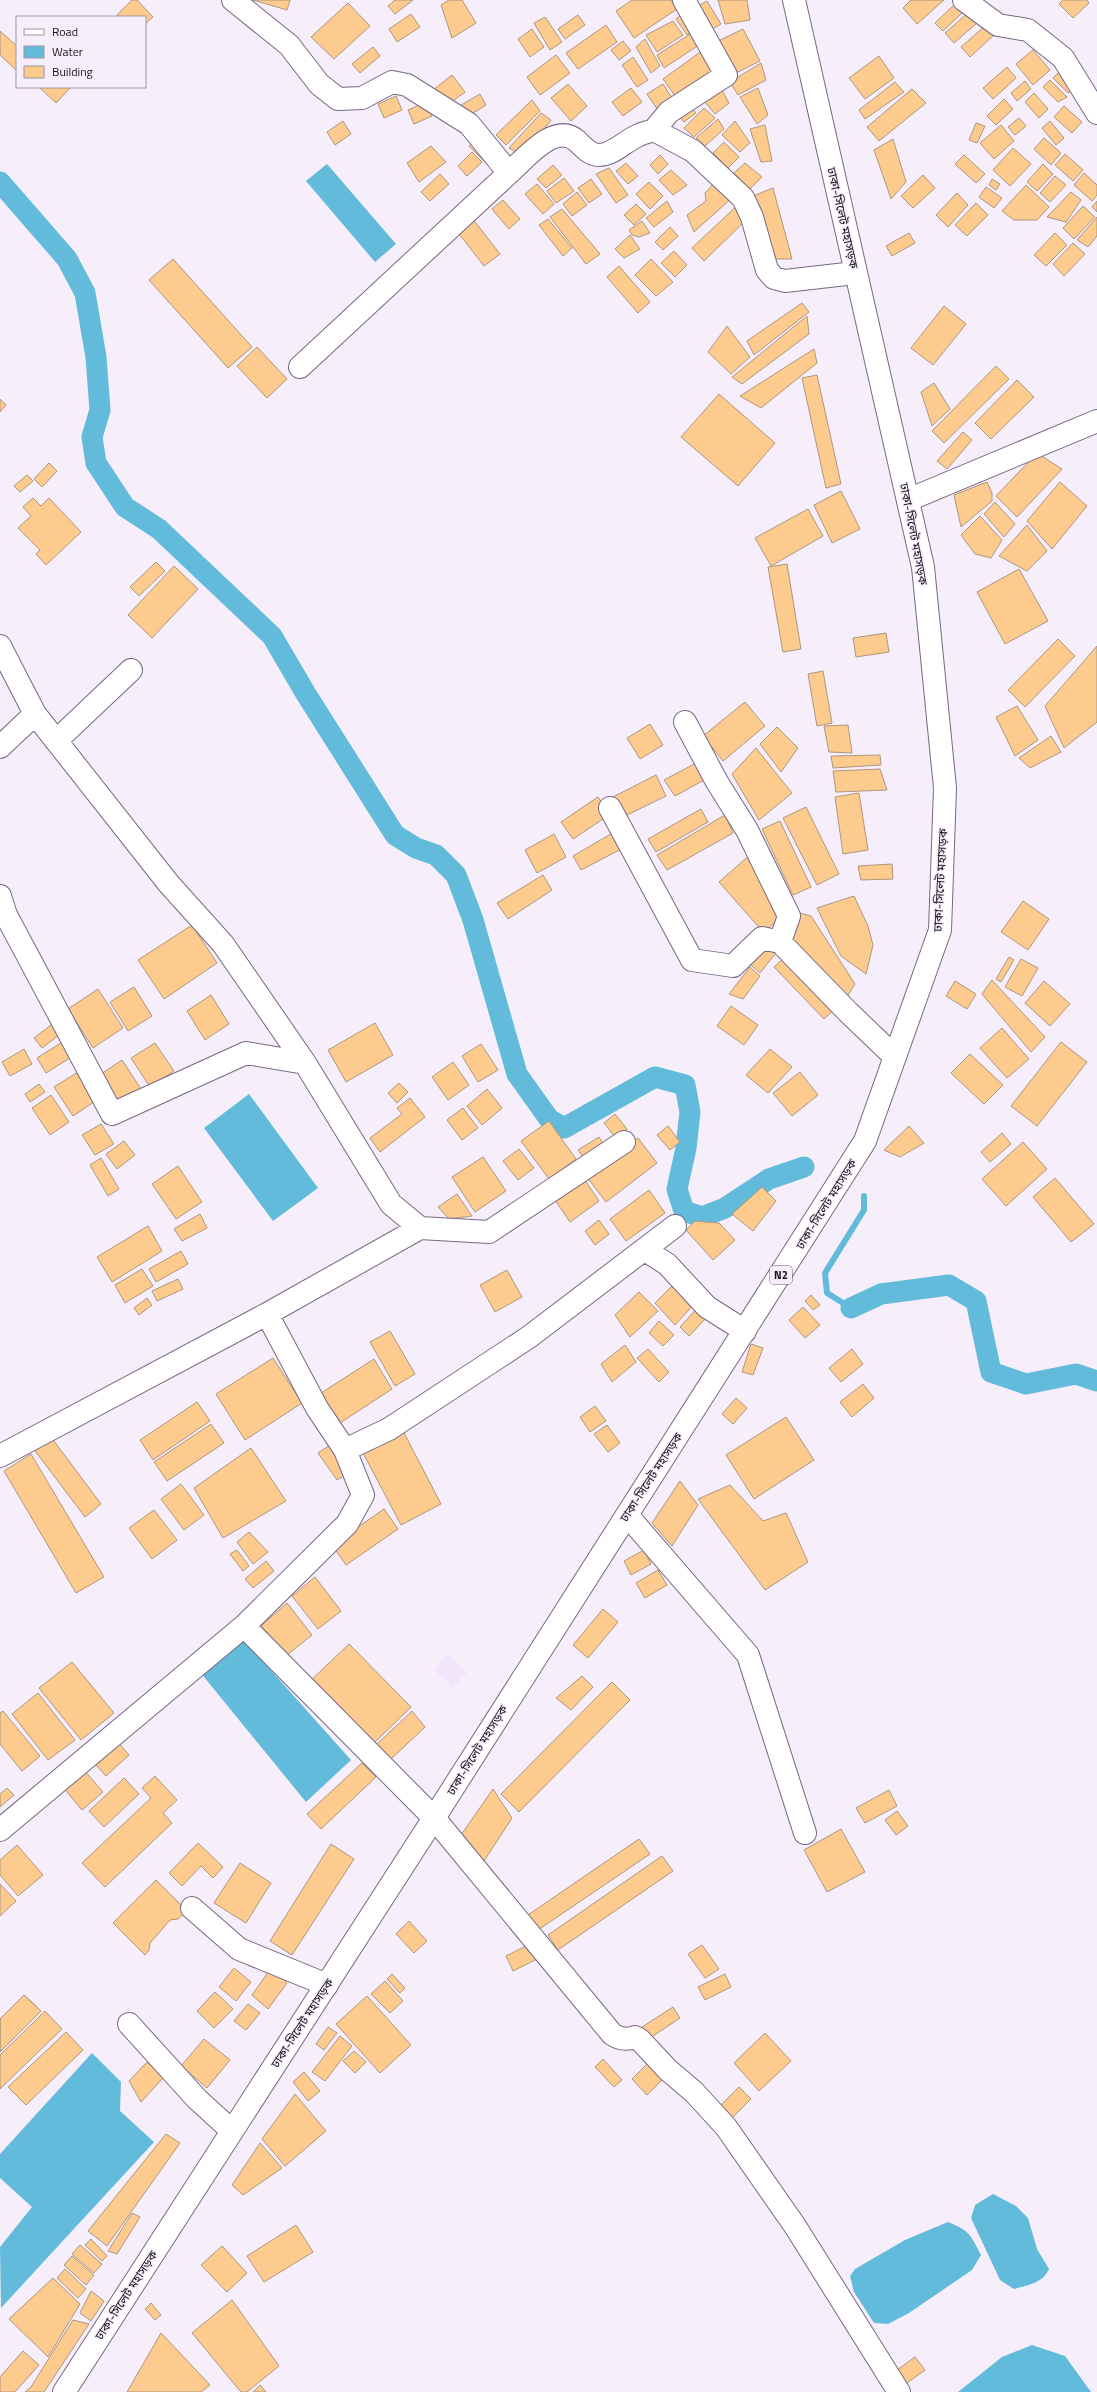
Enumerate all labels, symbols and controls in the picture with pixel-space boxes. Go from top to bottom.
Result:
legend [16,16,146,88]
text: Road [52,22,78,41]
text: Water [52,42,83,61]
text: Building [52,62,93,81]
street label: ঢাকা-সিলেট মহাসড়ক [822,164,864,271]
street label: ঢাকা-সিলেট মহাসড়ক [895,480,933,587]
street label: ঢাকা-সিলেট মহাসড়ক [928,828,952,933]
street label: ঢাকা-সিলেট মহাসড়ক [790,1155,862,1254]
road number: N2 [770,1266,792,1284]
street label: ঢাকা-সিলেট মহাসড়ক [614,1428,687,1526]
street label: ঢাকা-সিলেট মহাসড়ক [441,1701,513,1800]
street label: ঢাকা-সিলেট মহাসড়ক [265,1974,338,2072]
street label: ঢাকা-সিলেট মহাসড়ক [89,2246,162,2344]

